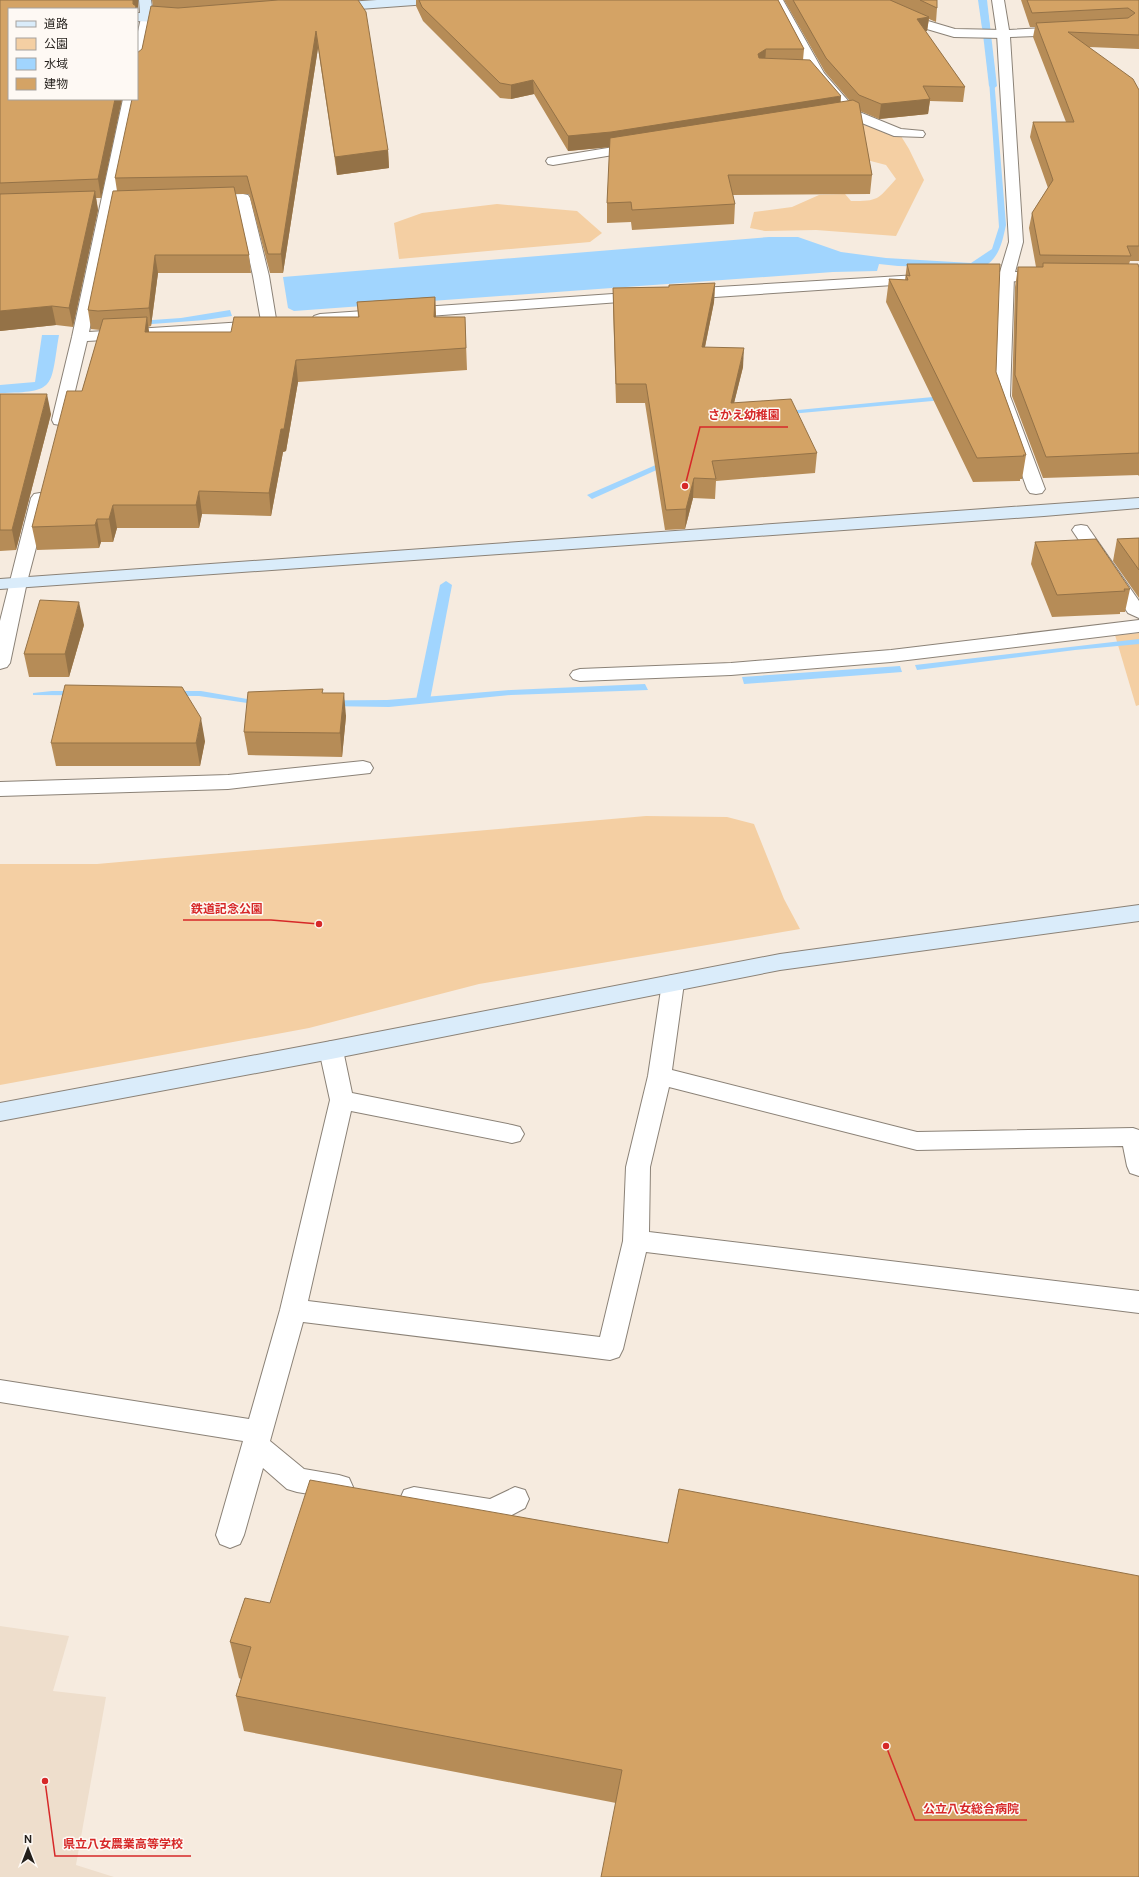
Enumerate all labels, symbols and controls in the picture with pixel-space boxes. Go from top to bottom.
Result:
legend [8,8,138,100]
text: 道路 [44,16,68,32]
text: 公園 [44,36,68,52]
text: 水域 [44,56,68,72]
text: 建物 [44,76,68,92]
callout: さかえ幼稚園 [700,403,788,427]
text: さかえ幼稚園 [708,407,780,423]
callout: 鉄道記念公園 [183,896,271,920]
text: 鉄道記念公園 [190,901,263,917]
callout: 公立八女総合病院 [915,1796,1027,1820]
text: 公立八女総合病院 [923,1801,1019,1817]
north arrow [8,1829,48,1869]
text: N [24,1832,32,1846]
callout: 県立八女農業高等学校 [55,1832,191,1856]
text: 県立八女農業高等学校 [63,1836,183,1852]

